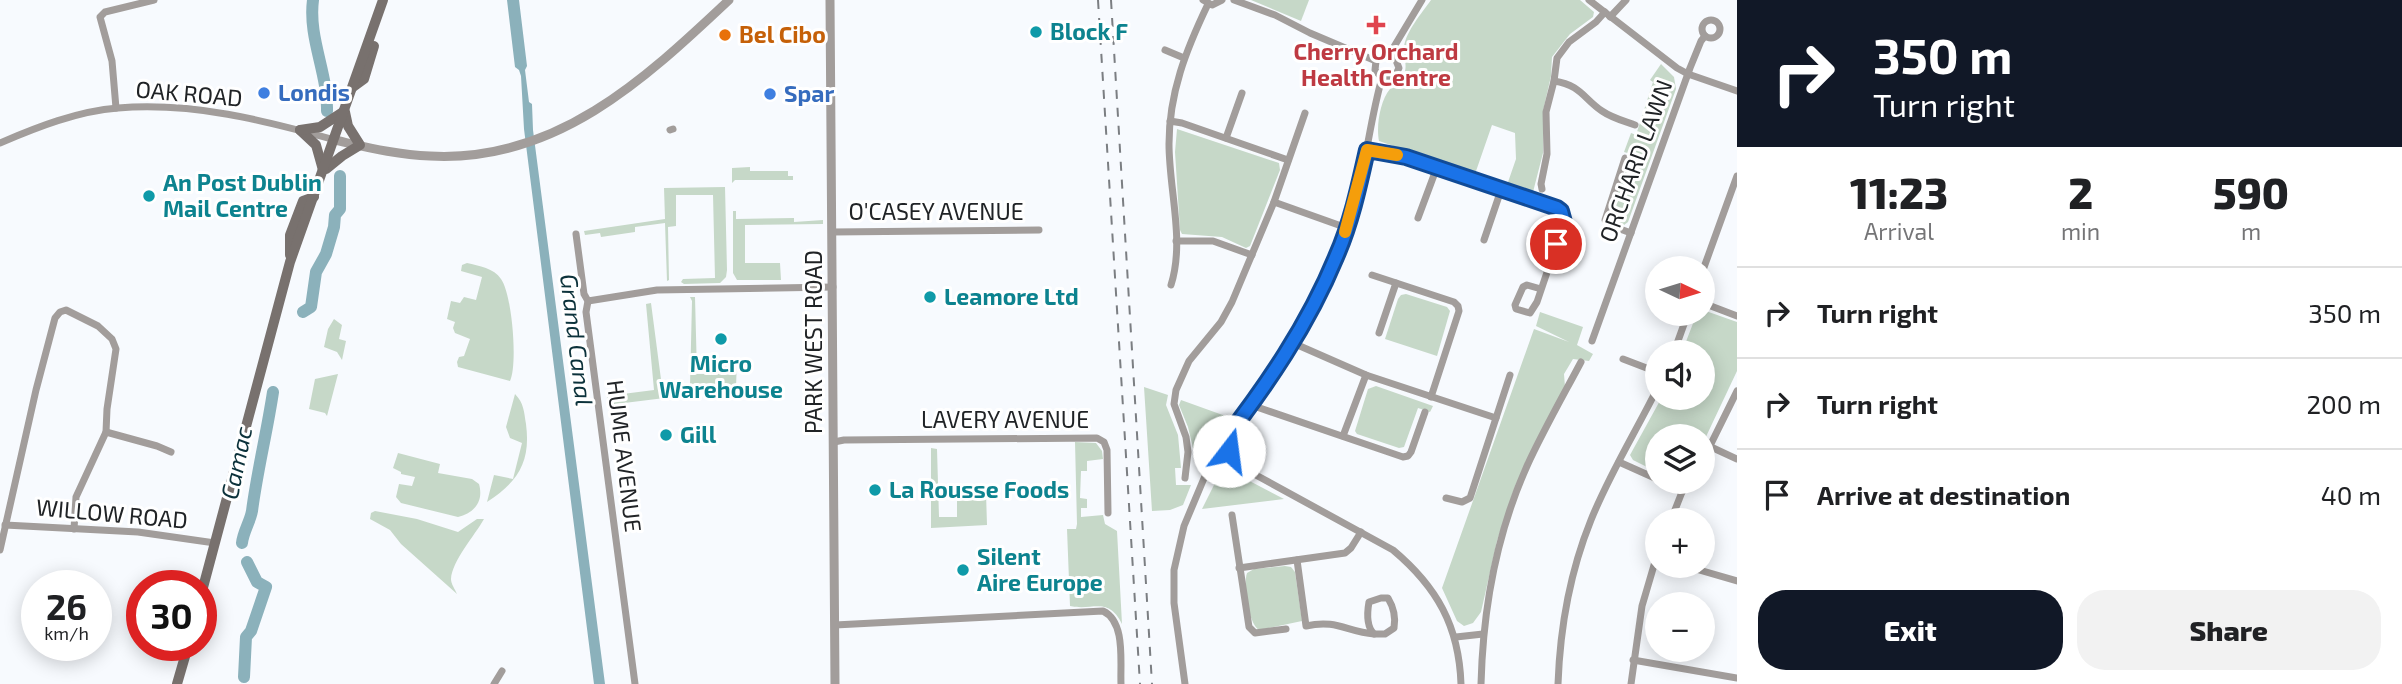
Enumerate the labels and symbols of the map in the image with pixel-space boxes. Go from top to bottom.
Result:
marker: Cherry Orchard Health Centre [1366,15,1386,35]
place label: Block F [1050,17,1128,45]
place label: Bel Cibo [739,20,826,48]
marker: Block F [1028,24,1044,40]
marker: Bel Cibo [717,27,733,43]
place label: Cherry Orchard Health Centre [1294,37,1458,91]
street label: OAK ROAD [135,74,244,112]
street label: ORCHARD LAWN [1593,76,1677,246]
place label: Londis [278,78,350,106]
place label: Spar [784,79,834,107]
marker: Londis [256,85,272,101]
marker: Spar [762,86,778,102]
place label: An Post Dublin Mail Centre [163,168,322,222]
marker: An Post Dublin Mail Centre [141,188,157,204]
street label: O'CASEY AVENUE [848,197,1024,225]
pin [1526,214,1586,274]
street label: PARK WEST ROAD [799,250,827,434]
north arrow [1645,256,1715,326]
water label: Grand Canal [555,272,600,408]
place label: Leamore Ltd [944,282,1079,310]
marker: Leamore Ltd [922,289,938,305]
marker: Micro Warehouse [713,331,729,347]
place label: Micro Warehouse [659,349,783,403]
street label: HUME AVENUE [602,378,648,534]
street label: LAVERY AVENUE [921,405,1089,433]
position arrow [1192,414,1266,488]
place label: Gill [680,420,717,448]
water label: Camac [214,423,257,502]
marker: Gill [658,427,674,443]
place label: La Rousse Foods [889,475,1069,503]
marker: La Rousse Foods [867,482,883,498]
street label: WILLOW ROAD [35,492,189,534]
place label: Silent Aire Europe [977,542,1103,596]
marker: Silent Aire Europe [955,562,971,578]
speed limit sign: 30 [126,570,217,661]

